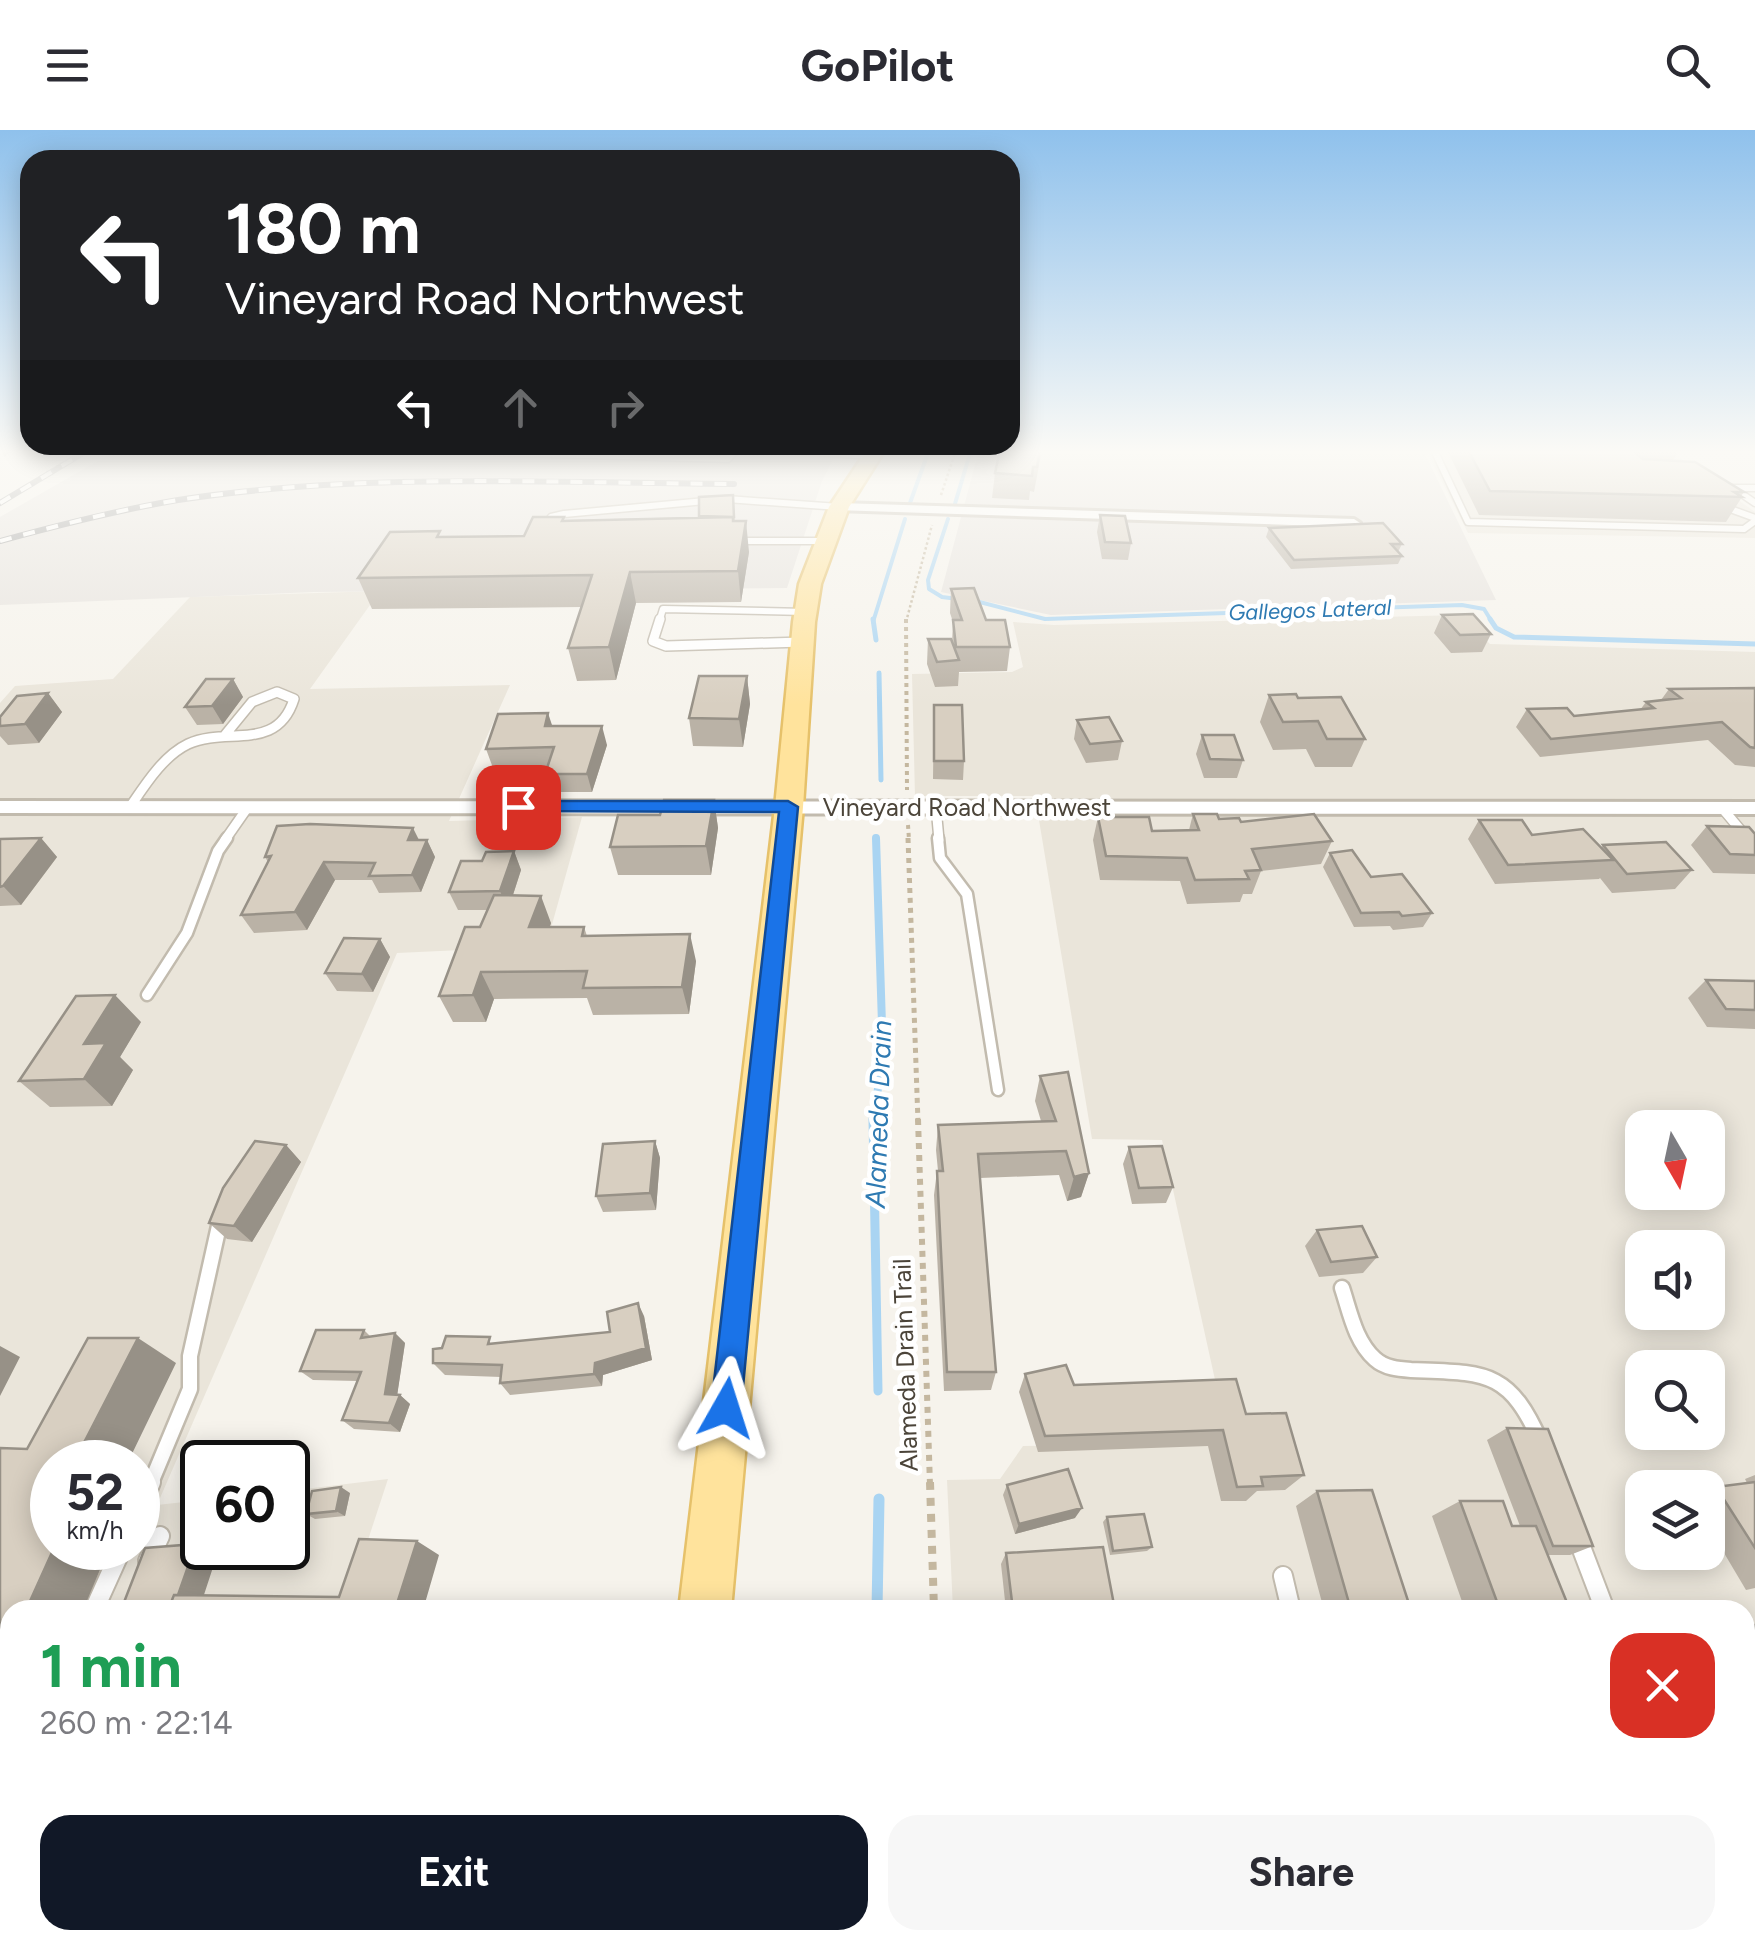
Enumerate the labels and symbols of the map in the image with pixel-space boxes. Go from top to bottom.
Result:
water label: Gallegos Lateral [1228,594,1392,626]
pin [476,765,561,850]
street label: Vineyard Road Northwest [823,792,1111,822]
water label: Alameda Drain [858,1019,898,1210]
north arrow [1625,1110,1725,1210]
street label: Alameda Drain Trail [886,1258,924,1472]
position arrow [674,1356,778,1460]
speed limit sign: 60 [180,1440,310,1570]

